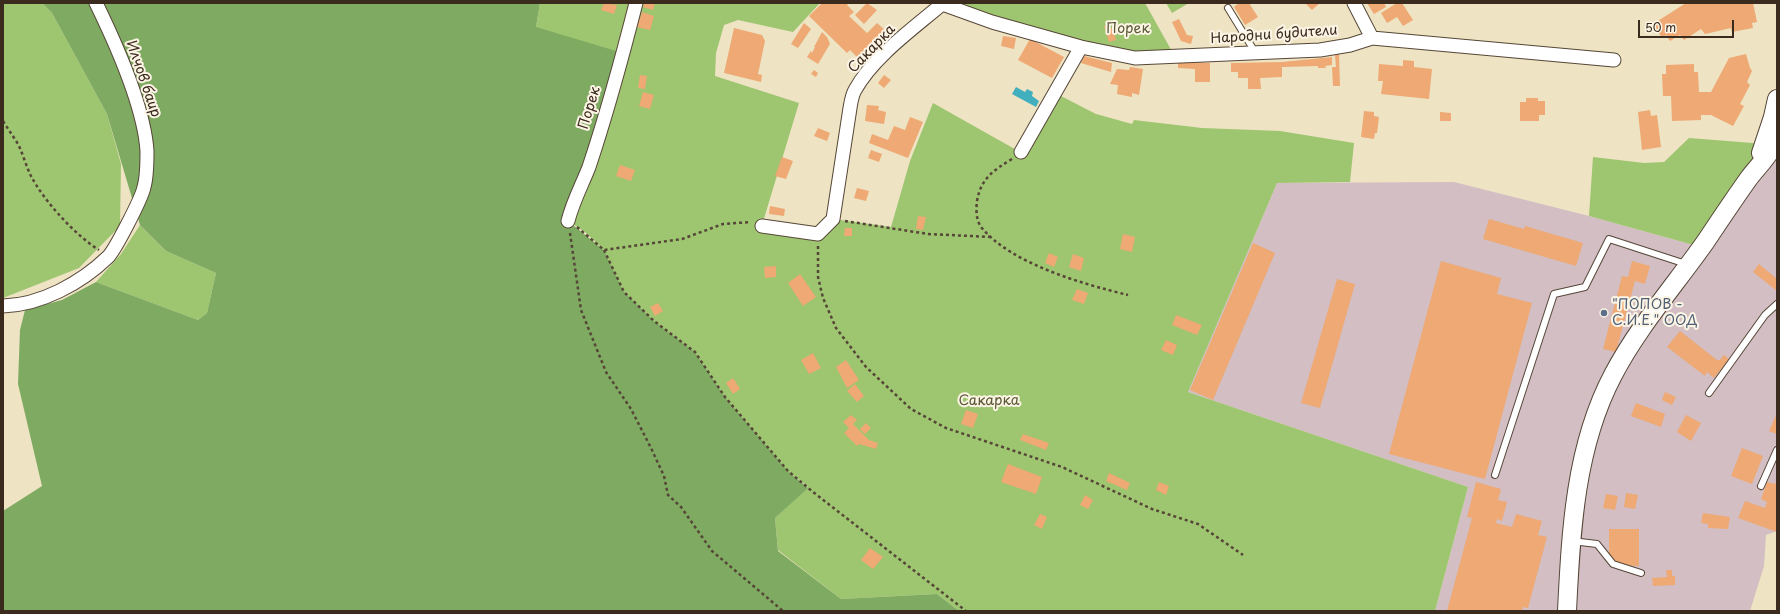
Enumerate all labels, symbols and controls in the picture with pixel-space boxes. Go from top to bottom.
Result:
scale bar [1640,12,1736,38]
text: 50 m [1645,18,1676,36]
street label: Сакарка [845,21,899,77]
park label: Порек [1106,21,1150,37]
street label: Народни будители [1210,22,1338,48]
street label: Илчов баир [122,38,164,120]
street label: Порек [576,85,604,131]
place label: "ПОПОВ - С.И.Е." ООД [1612,297,1698,330]
marker: "ПОПОВ - С.И.Е." ООД [1599,308,1609,318]
park label: Сакарка [959,393,1019,409]

